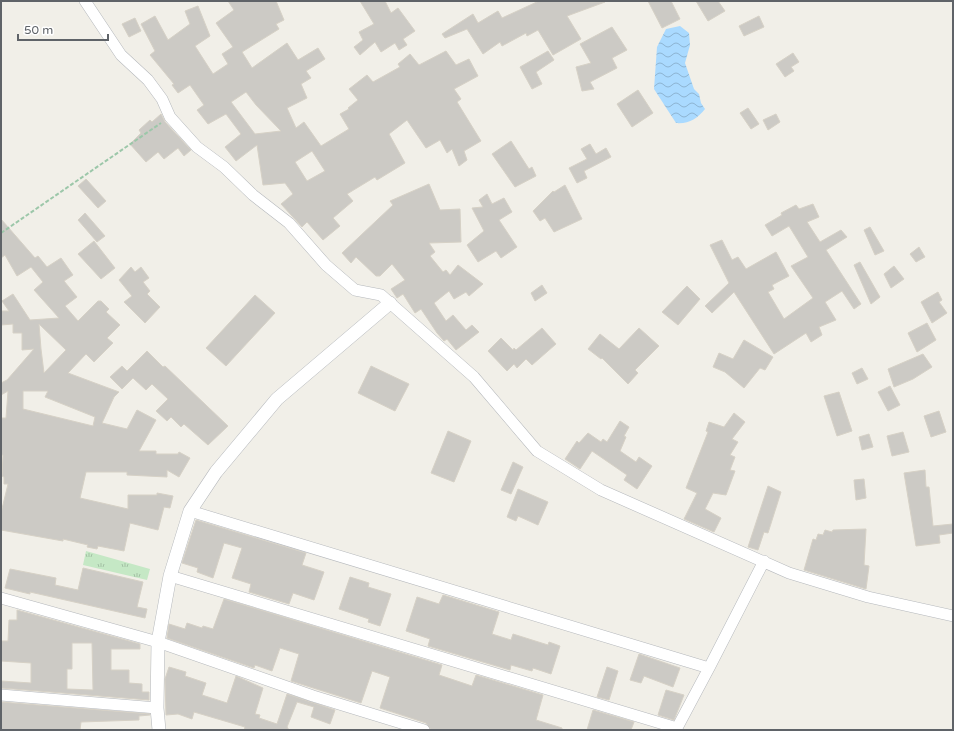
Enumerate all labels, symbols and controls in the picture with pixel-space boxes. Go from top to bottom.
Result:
scale bar [18,16,108,42]
text: 50 m [24,23,53,37]

